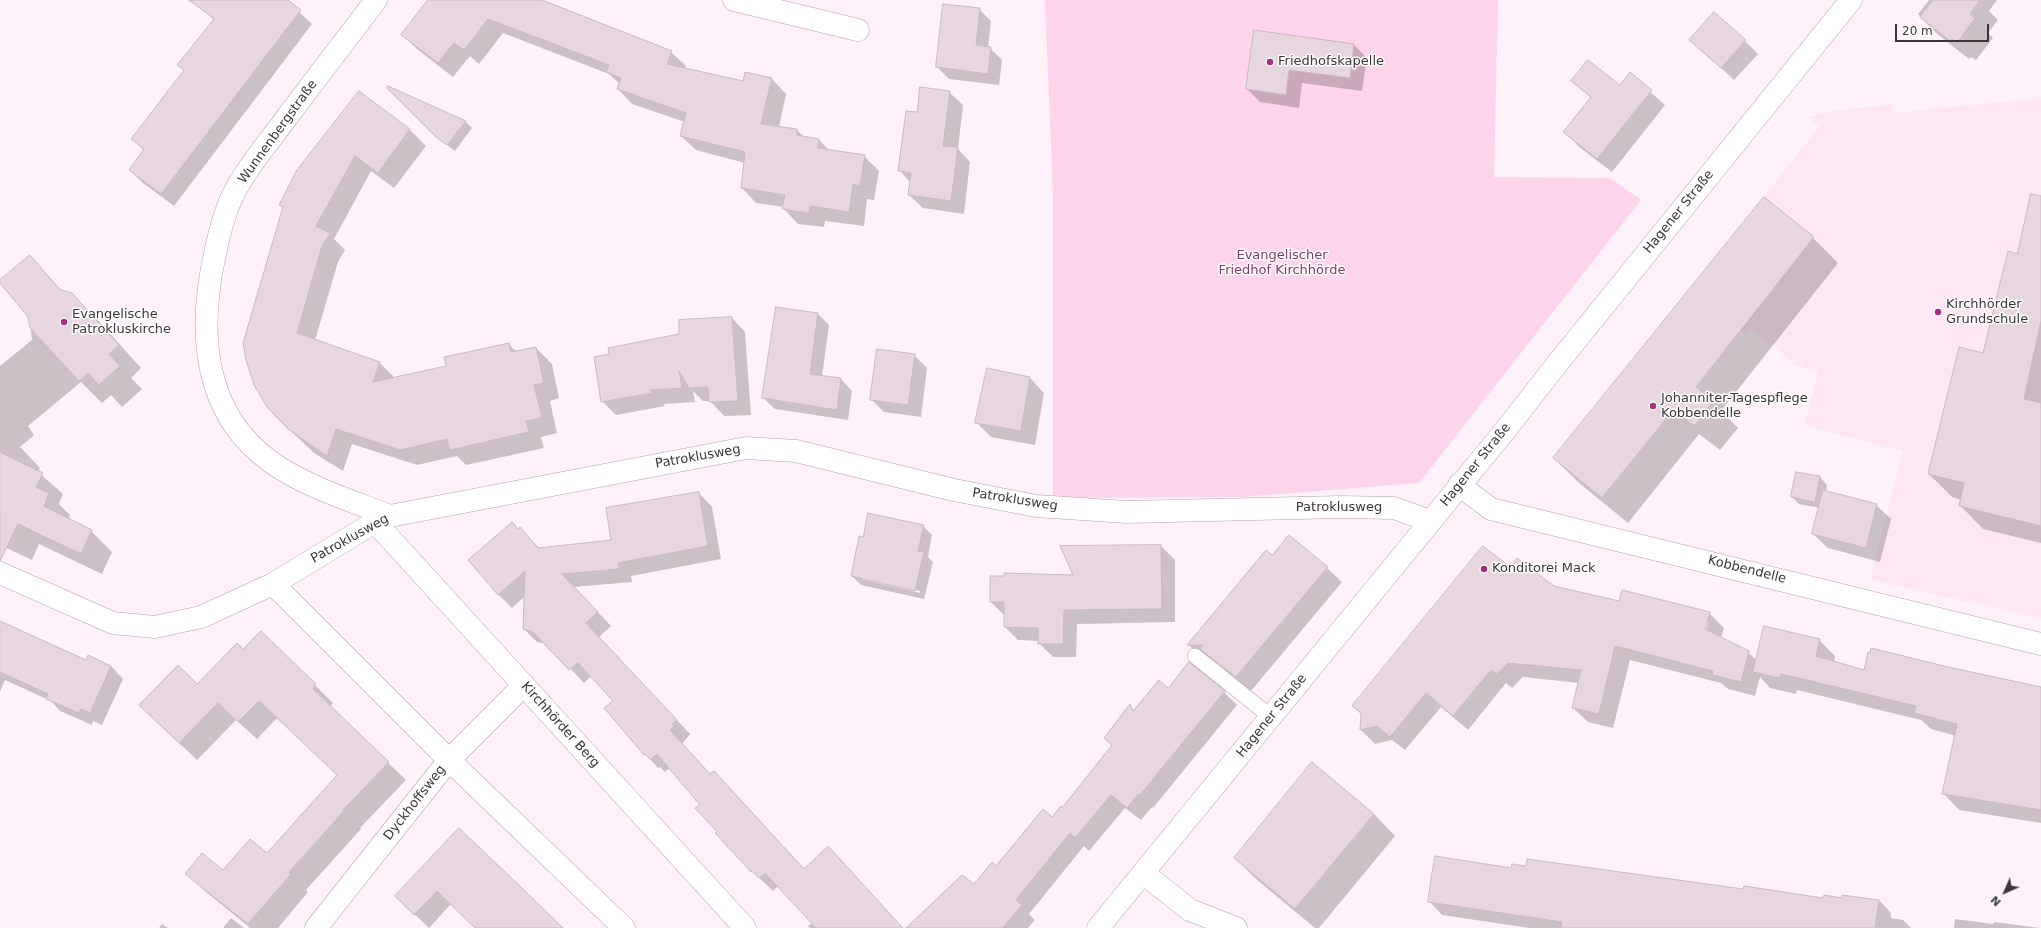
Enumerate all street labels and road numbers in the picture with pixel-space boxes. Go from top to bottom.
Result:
street label: Wunnenbergstraße [235,77,321,187]
street label: Hagener Straße [1641,167,1717,257]
street label: Hagener Straße [1438,420,1514,510]
street label: Patroklusweg [654,442,742,472]
street label: Patroklusweg [971,486,1059,514]
street label: Patroklusweg [1296,500,1382,516]
street label: Patroklusweg [308,511,392,567]
street label: Kobbendelle [1706,553,1788,587]
street label: Hagener Straße [1234,671,1310,761]
street label: Kirchhörder Berg [517,679,603,771]
street label: Dyckhoffsweg [381,762,449,844]

